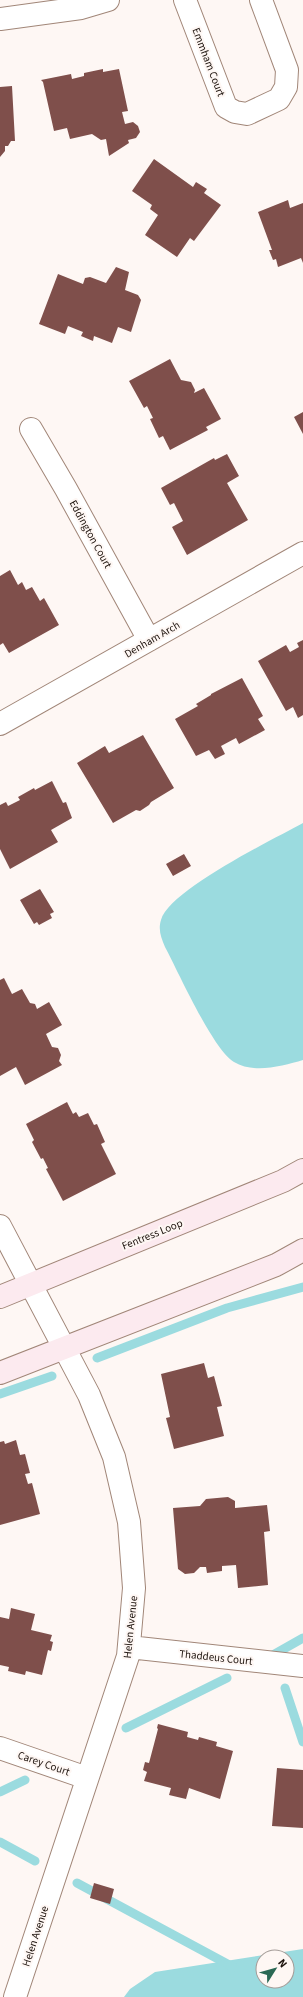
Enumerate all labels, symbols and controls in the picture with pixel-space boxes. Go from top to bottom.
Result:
street label: Emmham Court [189,26,229,99]
street label: Eddington Court [66,498,116,571]
street label: Denham Arch [122,617,183,661]
street label: Fentress Loop [120,1215,185,1253]
street label: Helen Avenue [120,1594,141,1659]
street label: Thaddeus Court [179,1646,254,1669]
street label: Carey Court [16,1748,72,1779]
street label: Helen Avenue [19,1903,53,1968]
north arrow [255,1949,295,1989]
text: N [274,1956,291,1971]

